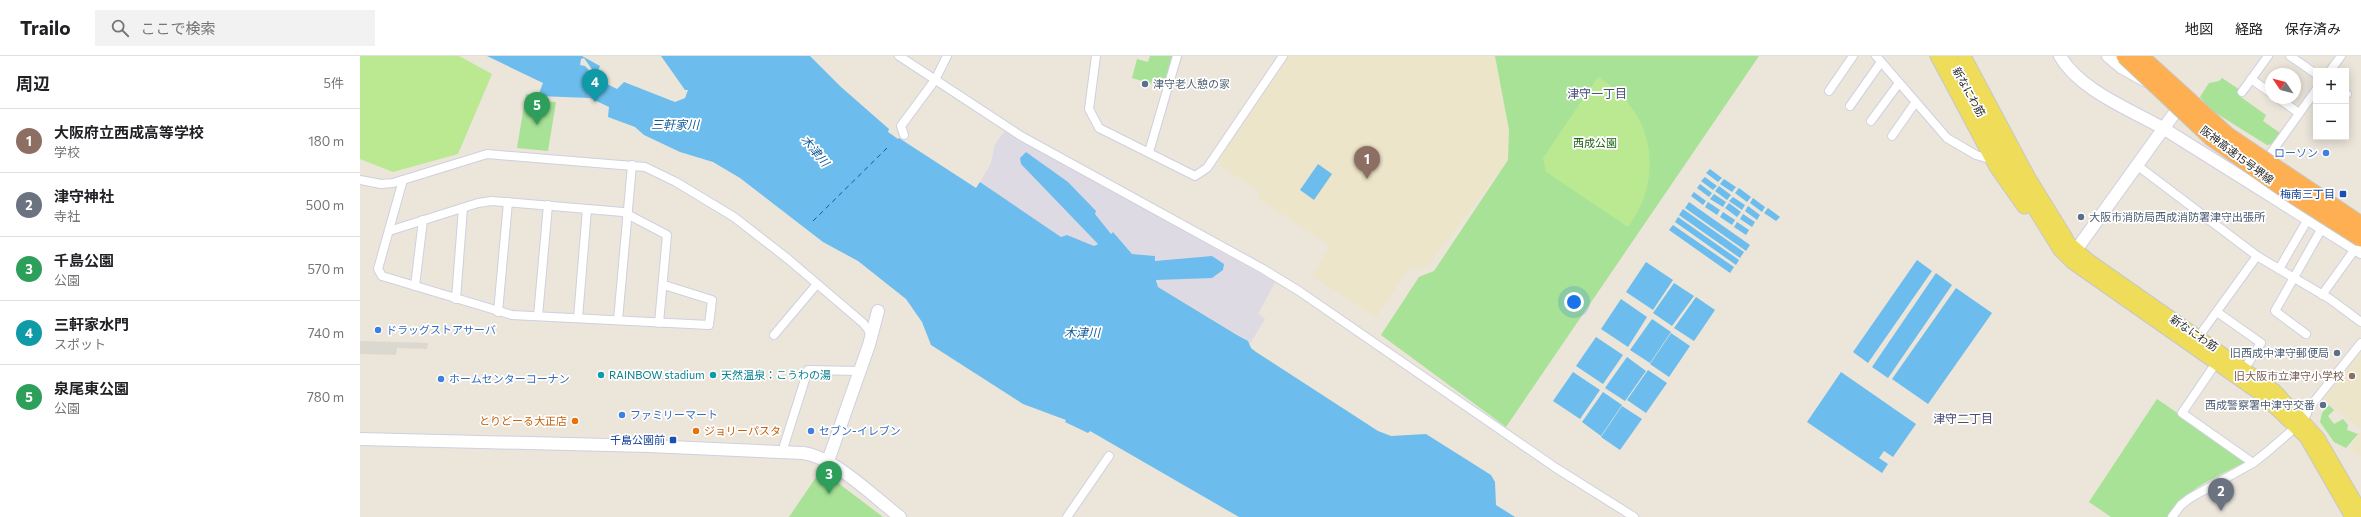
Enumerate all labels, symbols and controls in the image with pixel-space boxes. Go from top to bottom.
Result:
search box [95,10,375,46]
text: Trailo [20,16,71,39]
icon: search [109,17,131,39]
text: ここで検索 [141,19,216,37]
text: 地図 [2185,20,2213,37]
text: 経路 [2235,20,2263,37]
text: 保存済み [2285,20,2341,37]
street label: 新なにわ筋 [1950,65,1988,119]
north arrow [2265,68,2301,104]
map controls [2313,68,2349,140]
button: + [2313,68,2349,104]
pin: 4 [582,69,608,102]
text: 周辺 [16,73,50,94]
text: 5件 [324,75,344,91]
place label: 津守老人憩の家 [1153,77,1230,90]
marker: 津守老人憩の家 [1140,79,1150,89]
district label: 津守一丁目 [1567,86,1627,100]
pin: 5 [524,92,550,125]
button: − [2313,104,2349,140]
water label: 三軒家川 [651,117,701,131]
text: 大阪府立西成高等学校 [54,123,204,141]
street label: 阪神高速15号堺線 [2198,123,2276,186]
water label: 木津川 [799,132,834,170]
text: 1 [26,133,32,149]
text: 180 m [308,133,344,149]
park label: 西成公園 [1573,136,1617,149]
text: 学校 [54,144,80,160]
pin: 1 [1354,146,1380,179]
place label: ローソン [2274,146,2318,159]
marker: ローソン [2321,148,2331,158]
text: 津守神社 [54,187,114,205]
place label: 梅南三丁目 [2280,187,2335,200]
marker: 梅南三丁目 [2338,189,2348,199]
text: 2 [25,197,33,213]
text: 500 m [306,197,344,213]
text: 寺社 [54,208,80,224]
place label: 大阪市消防局西成消防署津守出張所 [2089,210,2266,223]
marker: 大阪市消防局西成消防署津守出張所 [2076,212,2086,222]
text: 千島公園 [54,251,114,269]
text: 3 [25,261,33,277]
text: 570 m [307,261,344,277]
text: 公園 [54,272,80,288]
your location [1564,292,1584,312]
street label: 新なにわ筋 [2168,312,2221,353]
text: 三軒家水門 [54,315,129,333]
place label: ドラッグストアサーバ [386,323,496,336]
text: 4 [25,325,33,341]
text: 740 m [308,325,344,341]
marker: ドラッグストアサーバ [373,325,383,335]
water label: 木津川 [1064,325,1102,339]
text: スポット [54,336,106,352]
place label: 旧西成中津守郵便局 [2230,346,2329,359]
marker: 旧西成中津守郵便局 [2332,348,2342,358]
place label: RAINBOW stadium [609,368,705,381]
place label: 天然温泉：こうわの湯 [721,368,831,381]
place label: 旧大阪市立津守小学校 [2234,369,2344,382]
marker: RAINBOW stadium [596,370,606,380]
marker: 天然温泉：こうわの湯 [708,370,718,380]
marker: 旧大阪市立津守小学校 [2347,371,2357,381]
place label: ホームセンターコーナン [449,372,570,385]
marker: ホームセンターコーナン [436,374,446,384]
text: 泉尾東公園 [54,379,129,397]
text: 5 [25,389,33,405]
text: 780 m [307,389,344,405]
place label: 西成警察署中津守交番 [2205,398,2315,411]
text: 公園 [54,400,80,416]
marker: 西成警察署中津守交番 [2318,400,2328,410]
place label: ファミリーマート [630,408,718,421]
marker: ファミリーマート [617,410,627,420]
district label: 津守二丁目 [1933,411,1993,425]
place label: とりどーる大正店 [479,414,567,427]
marker: とりどーる大正店 [570,416,580,426]
place label: ジョリーパスタ [704,424,781,437]
place label: セブン-イレブン [819,424,901,437]
marker: ジョリーパスタ [691,426,701,436]
marker: セブン-イレブン [806,426,816,436]
place label: 千島公園前 [610,433,665,446]
marker: 千島公園前 [668,435,678,445]
pin: 3 [816,461,842,494]
pin: 2 [2208,478,2234,511]

